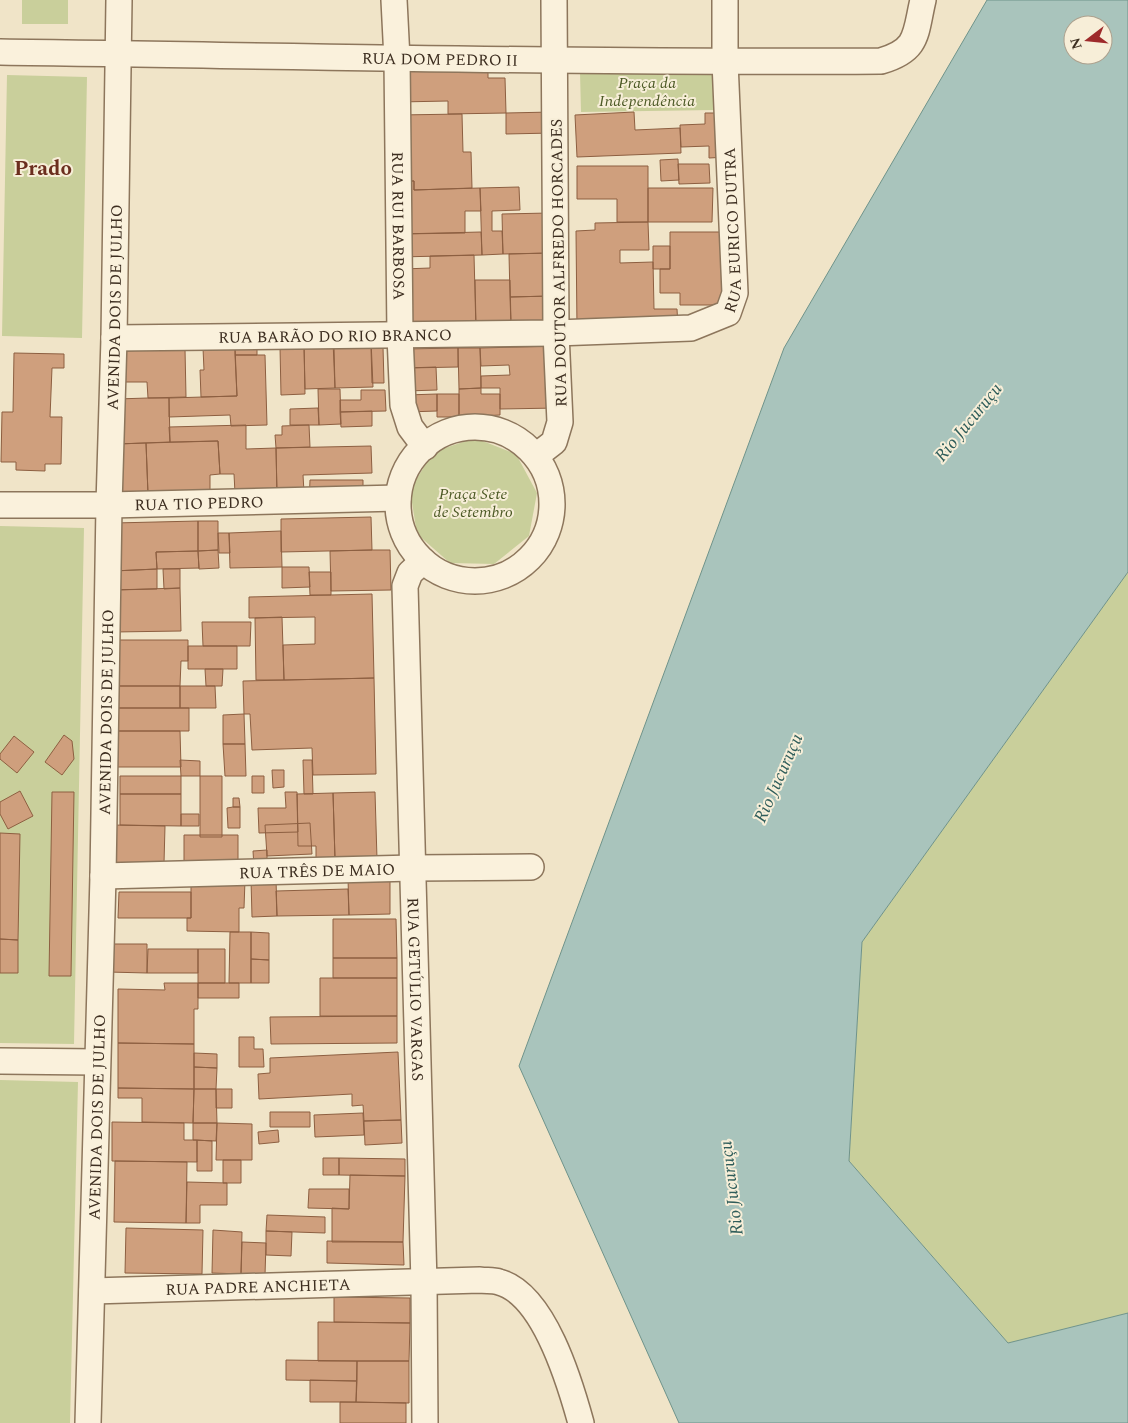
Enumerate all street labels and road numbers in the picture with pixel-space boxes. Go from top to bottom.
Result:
street label: RUA DOM PEDRO II [362,47,518,73]
street label: RUA DOUTOR ALFREDO HORCADES [544,119,574,407]
street label: RUA EURICO DUTRA [718,147,748,316]
street label: RUA RUI BARBOSA [385,151,411,300]
street label: AVENIDA DOIS DE JULHO [101,204,129,411]
street label: RUA BARÃO DO RIO BRANCO [218,323,452,350]
street label: RUA TIO PEDRO [134,490,264,517]
street label: AVENIDA DOIS DE JULHO [93,609,120,815]
street label: RUA TRÊS DE MAIO [238,857,395,885]
street label: RUA GETÚLIO VARGAS [400,897,429,1081]
street label: AVENIDA DOIS DE JULHO [83,1014,112,1220]
street label: RUA PADRE ANCHIETA [165,1273,351,1302]

